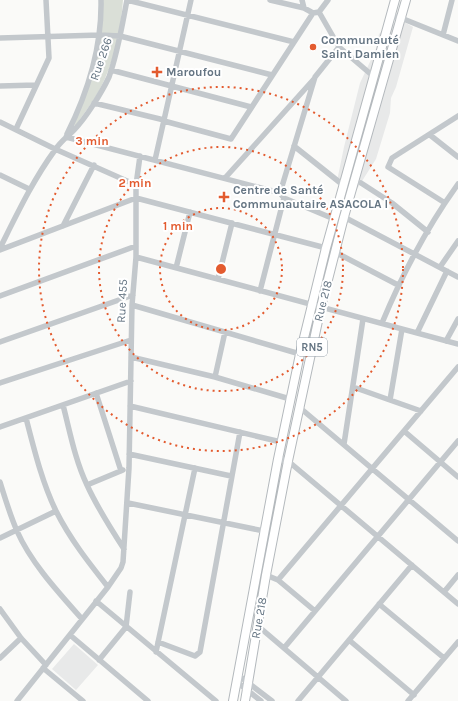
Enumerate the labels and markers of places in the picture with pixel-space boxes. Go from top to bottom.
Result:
place label: Communauté Saint Damien [321,33,399,61]
marker: Communauté Saint Damien [308,42,318,52]
place label: Maroufou [166,65,221,79]
marker: Maroufou [151,66,163,78]
place label: Centre de Santé Communautaire ASACOLA I [233,183,388,211]
marker: Centre de Santé Communautaire ASACOLA I [218,191,230,203]
centre of rings [214,262,228,276]

